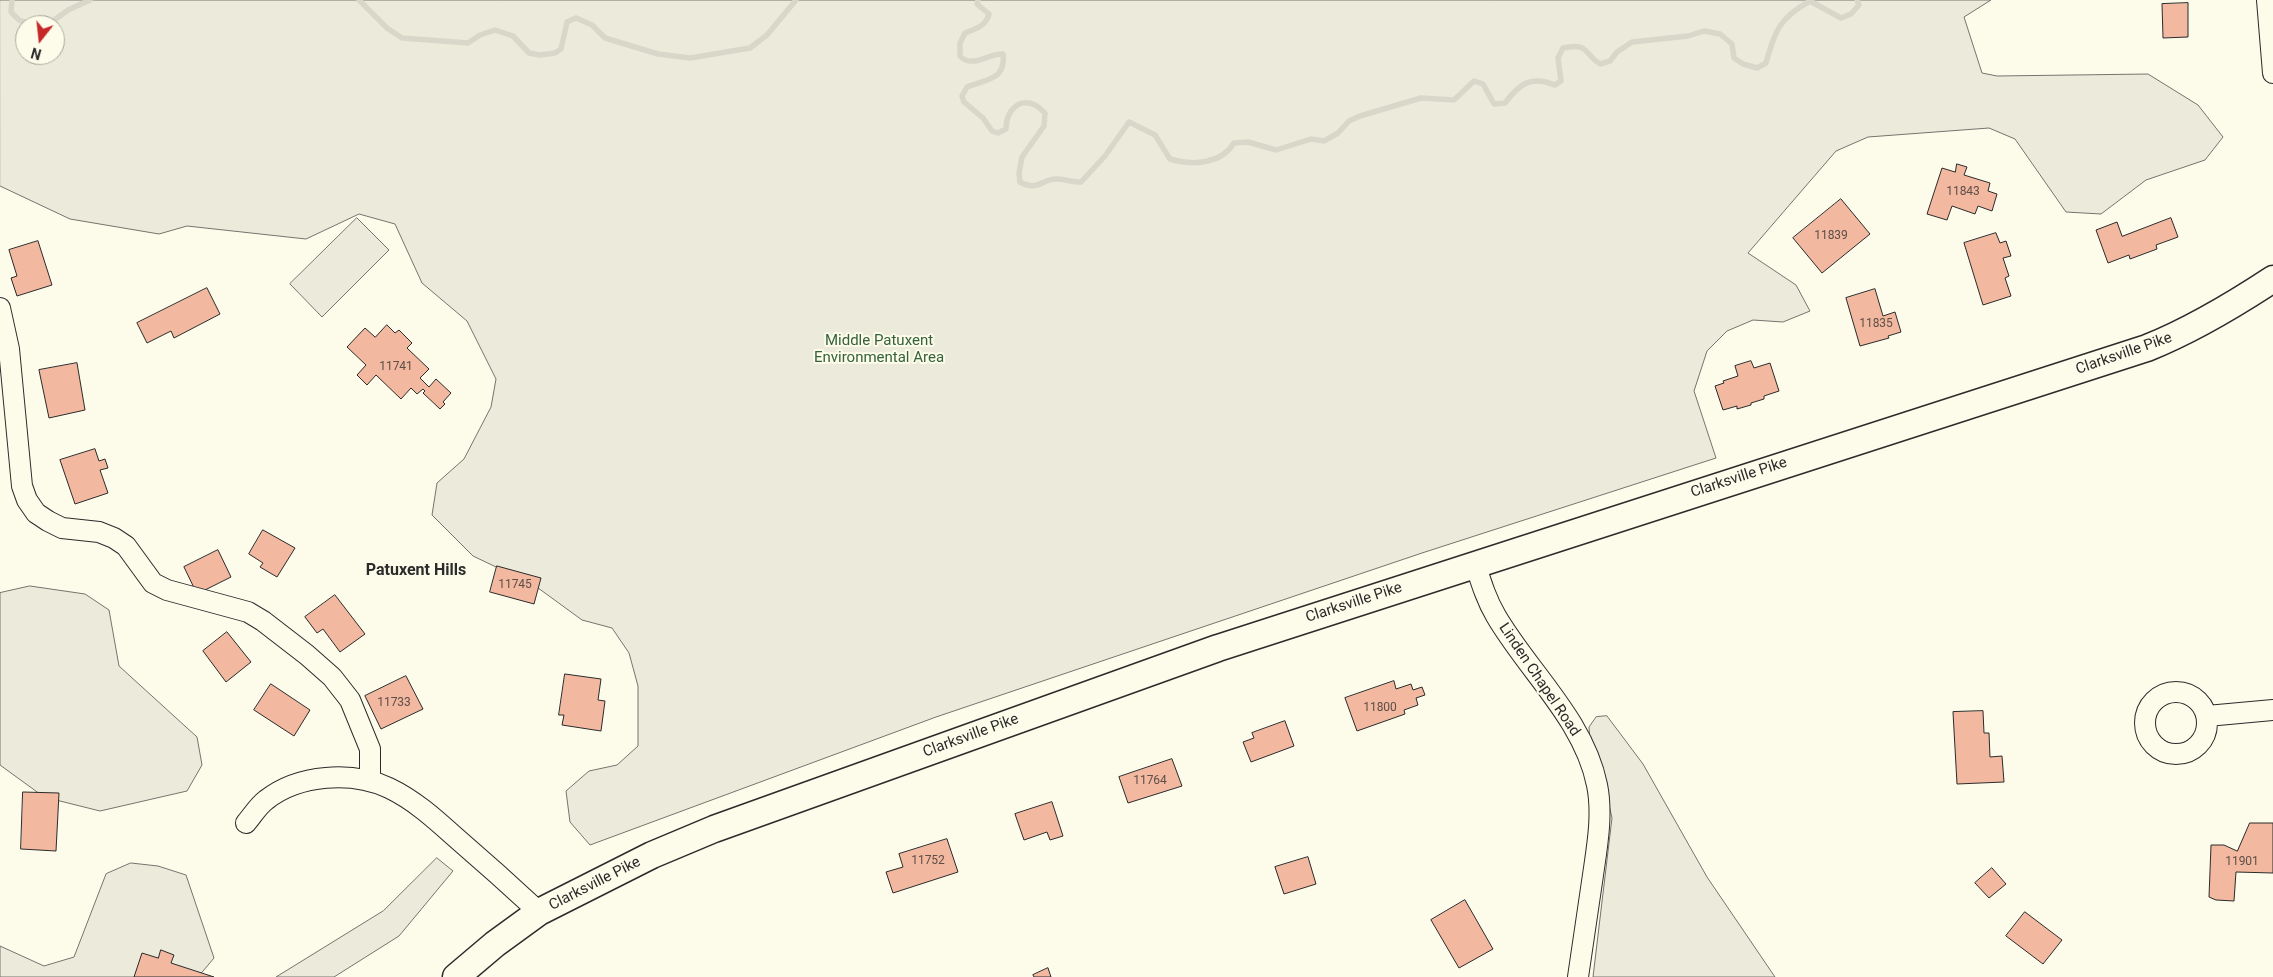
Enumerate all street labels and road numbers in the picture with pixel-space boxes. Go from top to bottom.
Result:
street label: Clarksville Pike [2074,329,2174,379]
street label: Clarksville Pike [1688,454,1790,502]
street label: Clarksville Pike [1303,579,1405,627]
street label: Linden Chapel Road [1494,620,1584,740]
street label: Clarksville Pike [921,710,1021,762]
street label: Clarksville Pike [546,853,644,915]

